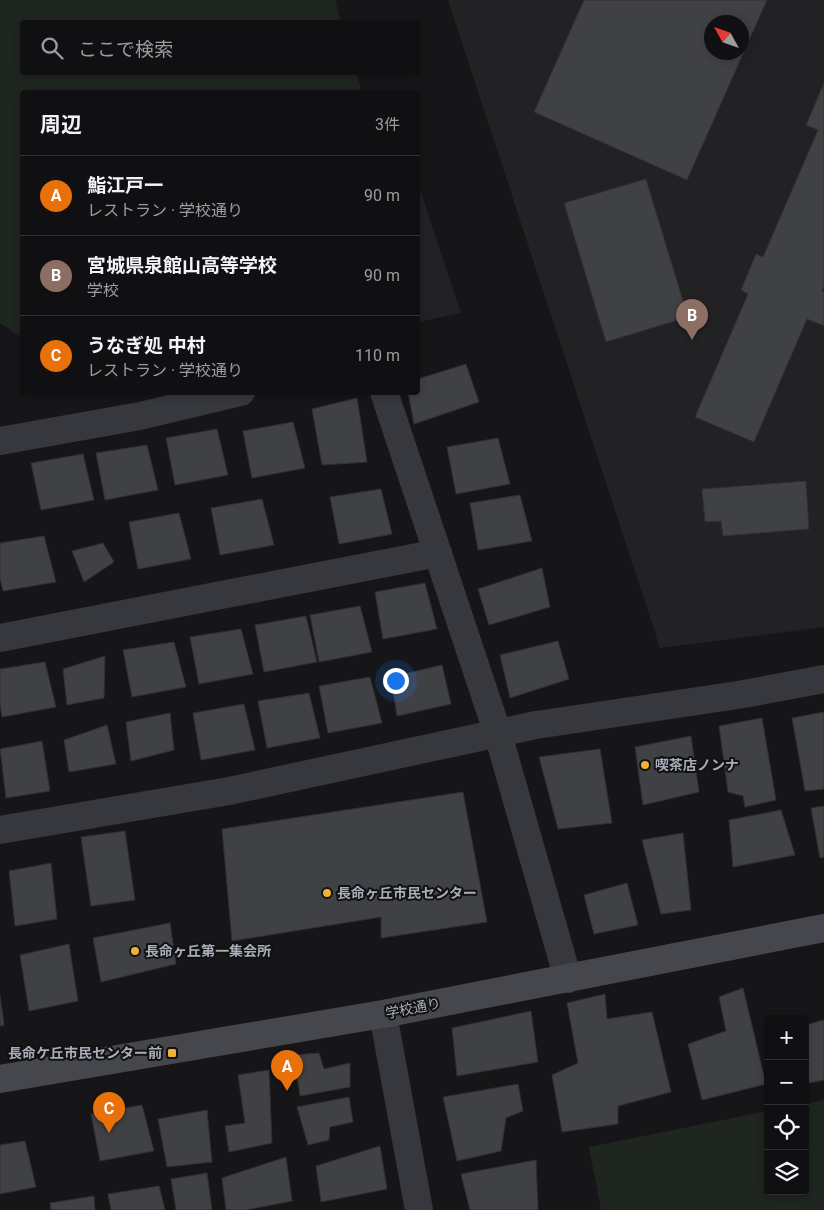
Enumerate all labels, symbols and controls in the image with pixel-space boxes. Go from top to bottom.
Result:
north arrow [704,15,749,60]
search box [20,20,420,75]
icon: search [38,34,66,62]
text: ここで検索 [78,38,173,61]
text: 周辺 [40,113,82,137]
text: 3件 [375,115,400,134]
text: 鮨江戸一 [87,174,163,197]
text: A [51,186,61,205]
text: 90 m [364,186,400,205]
text: レストラン · 学校通り [87,201,243,220]
text: 宮城県泉館山高等学校 [87,254,277,277]
text: B [51,266,61,285]
text: 90 m [364,266,400,285]
text: 学校 [87,281,119,300]
pin: B [676,299,708,340]
text: うなぎ処 中村 [87,334,206,357]
text: C [51,346,61,365]
text: 110 m [355,346,400,365]
text: レストラン · 学校通り [87,361,243,380]
your location [383,668,409,694]
place label: 喫茶店ノンナ [655,757,739,773]
marker: 喫茶店ノンナ [639,759,651,771]
place label: 長命ヶ丘市民センター [337,885,477,901]
marker: 長命ヶ丘市民センター [321,887,333,899]
place label: 長命ヶ丘第一集会所 [145,943,271,959]
marker: 長命ヶ丘第一集会所 [129,945,141,957]
street label: 学校通り [384,995,442,1021]
map controls [764,1015,809,1195]
button: + [764,1015,809,1060]
place label: 長命ケ丘市民センター前 [8,1045,162,1061]
marker: 長命ケ丘市民センター前 [166,1047,178,1059]
pin: A [271,1050,303,1091]
button: − [764,1060,809,1105]
pin: C [93,1092,125,1133]
button: locate [764,1105,809,1150]
button: layers [764,1150,809,1195]

